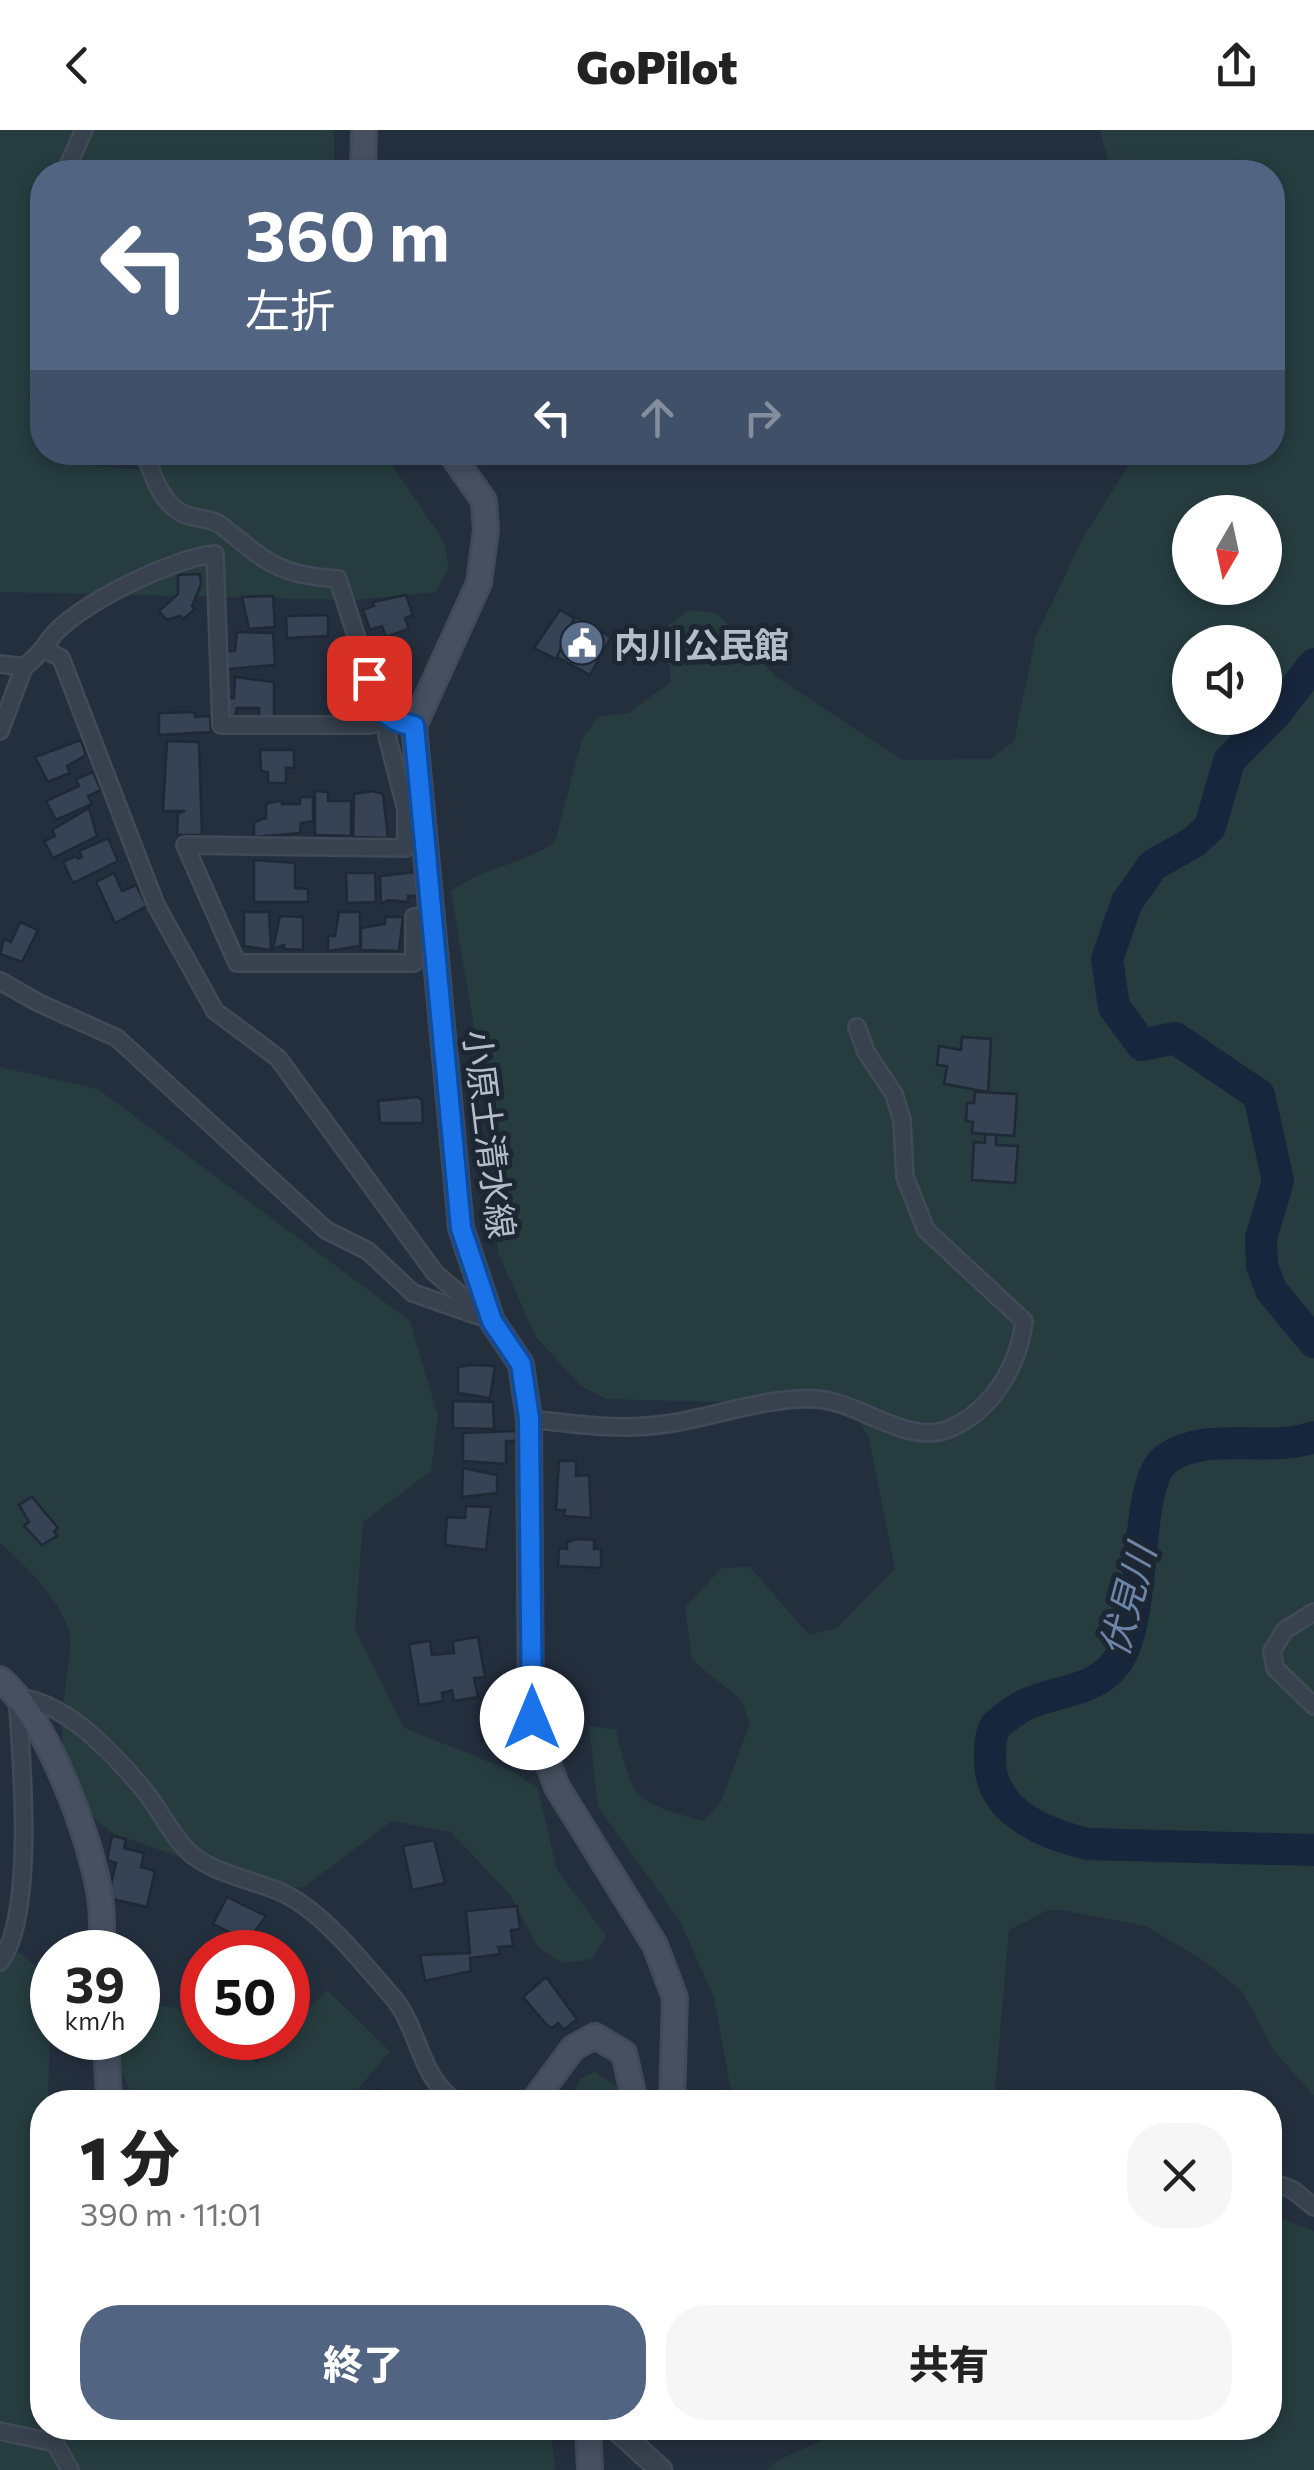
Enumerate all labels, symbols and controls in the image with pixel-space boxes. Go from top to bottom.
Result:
icon: back [50,38,105,93]
text: GoPilot [576,38,738,93]
icon: share [1209,38,1264,93]
text: 360 m [245,190,450,275]
icon: left [80,200,210,330]
text: 左折 [245,281,335,336]
icon: left [525,390,580,445]
icon: ahead [630,390,685,445]
icon: right [735,390,790,445]
north arrow [1172,495,1282,605]
map controls [1172,495,1282,735]
public building icon: 内川公民館 [559,620,605,666]
place label: 内川公民館 [614,622,789,665]
button: sound [1172,625,1282,735]
pin [327,636,412,721]
icon: arrive [342,651,397,706]
street label: 小原土清水線 [457,1027,525,1241]
water label: 伏見川 [1089,1535,1164,1661]
position arrow [480,1666,584,1770]
speed limit sign: 50 [180,1930,310,2060]
text: 39 [65,1952,125,2013]
text: km/h [65,2005,125,2035]
text: 1 分 [80,2119,179,2192]
button: close [1127,2123,1232,2228]
text: 390 m · 11:01 [80,2193,262,2233]
button: 終了 [80,2305,646,2420]
button: 共有 [666,2305,1232,2420]

